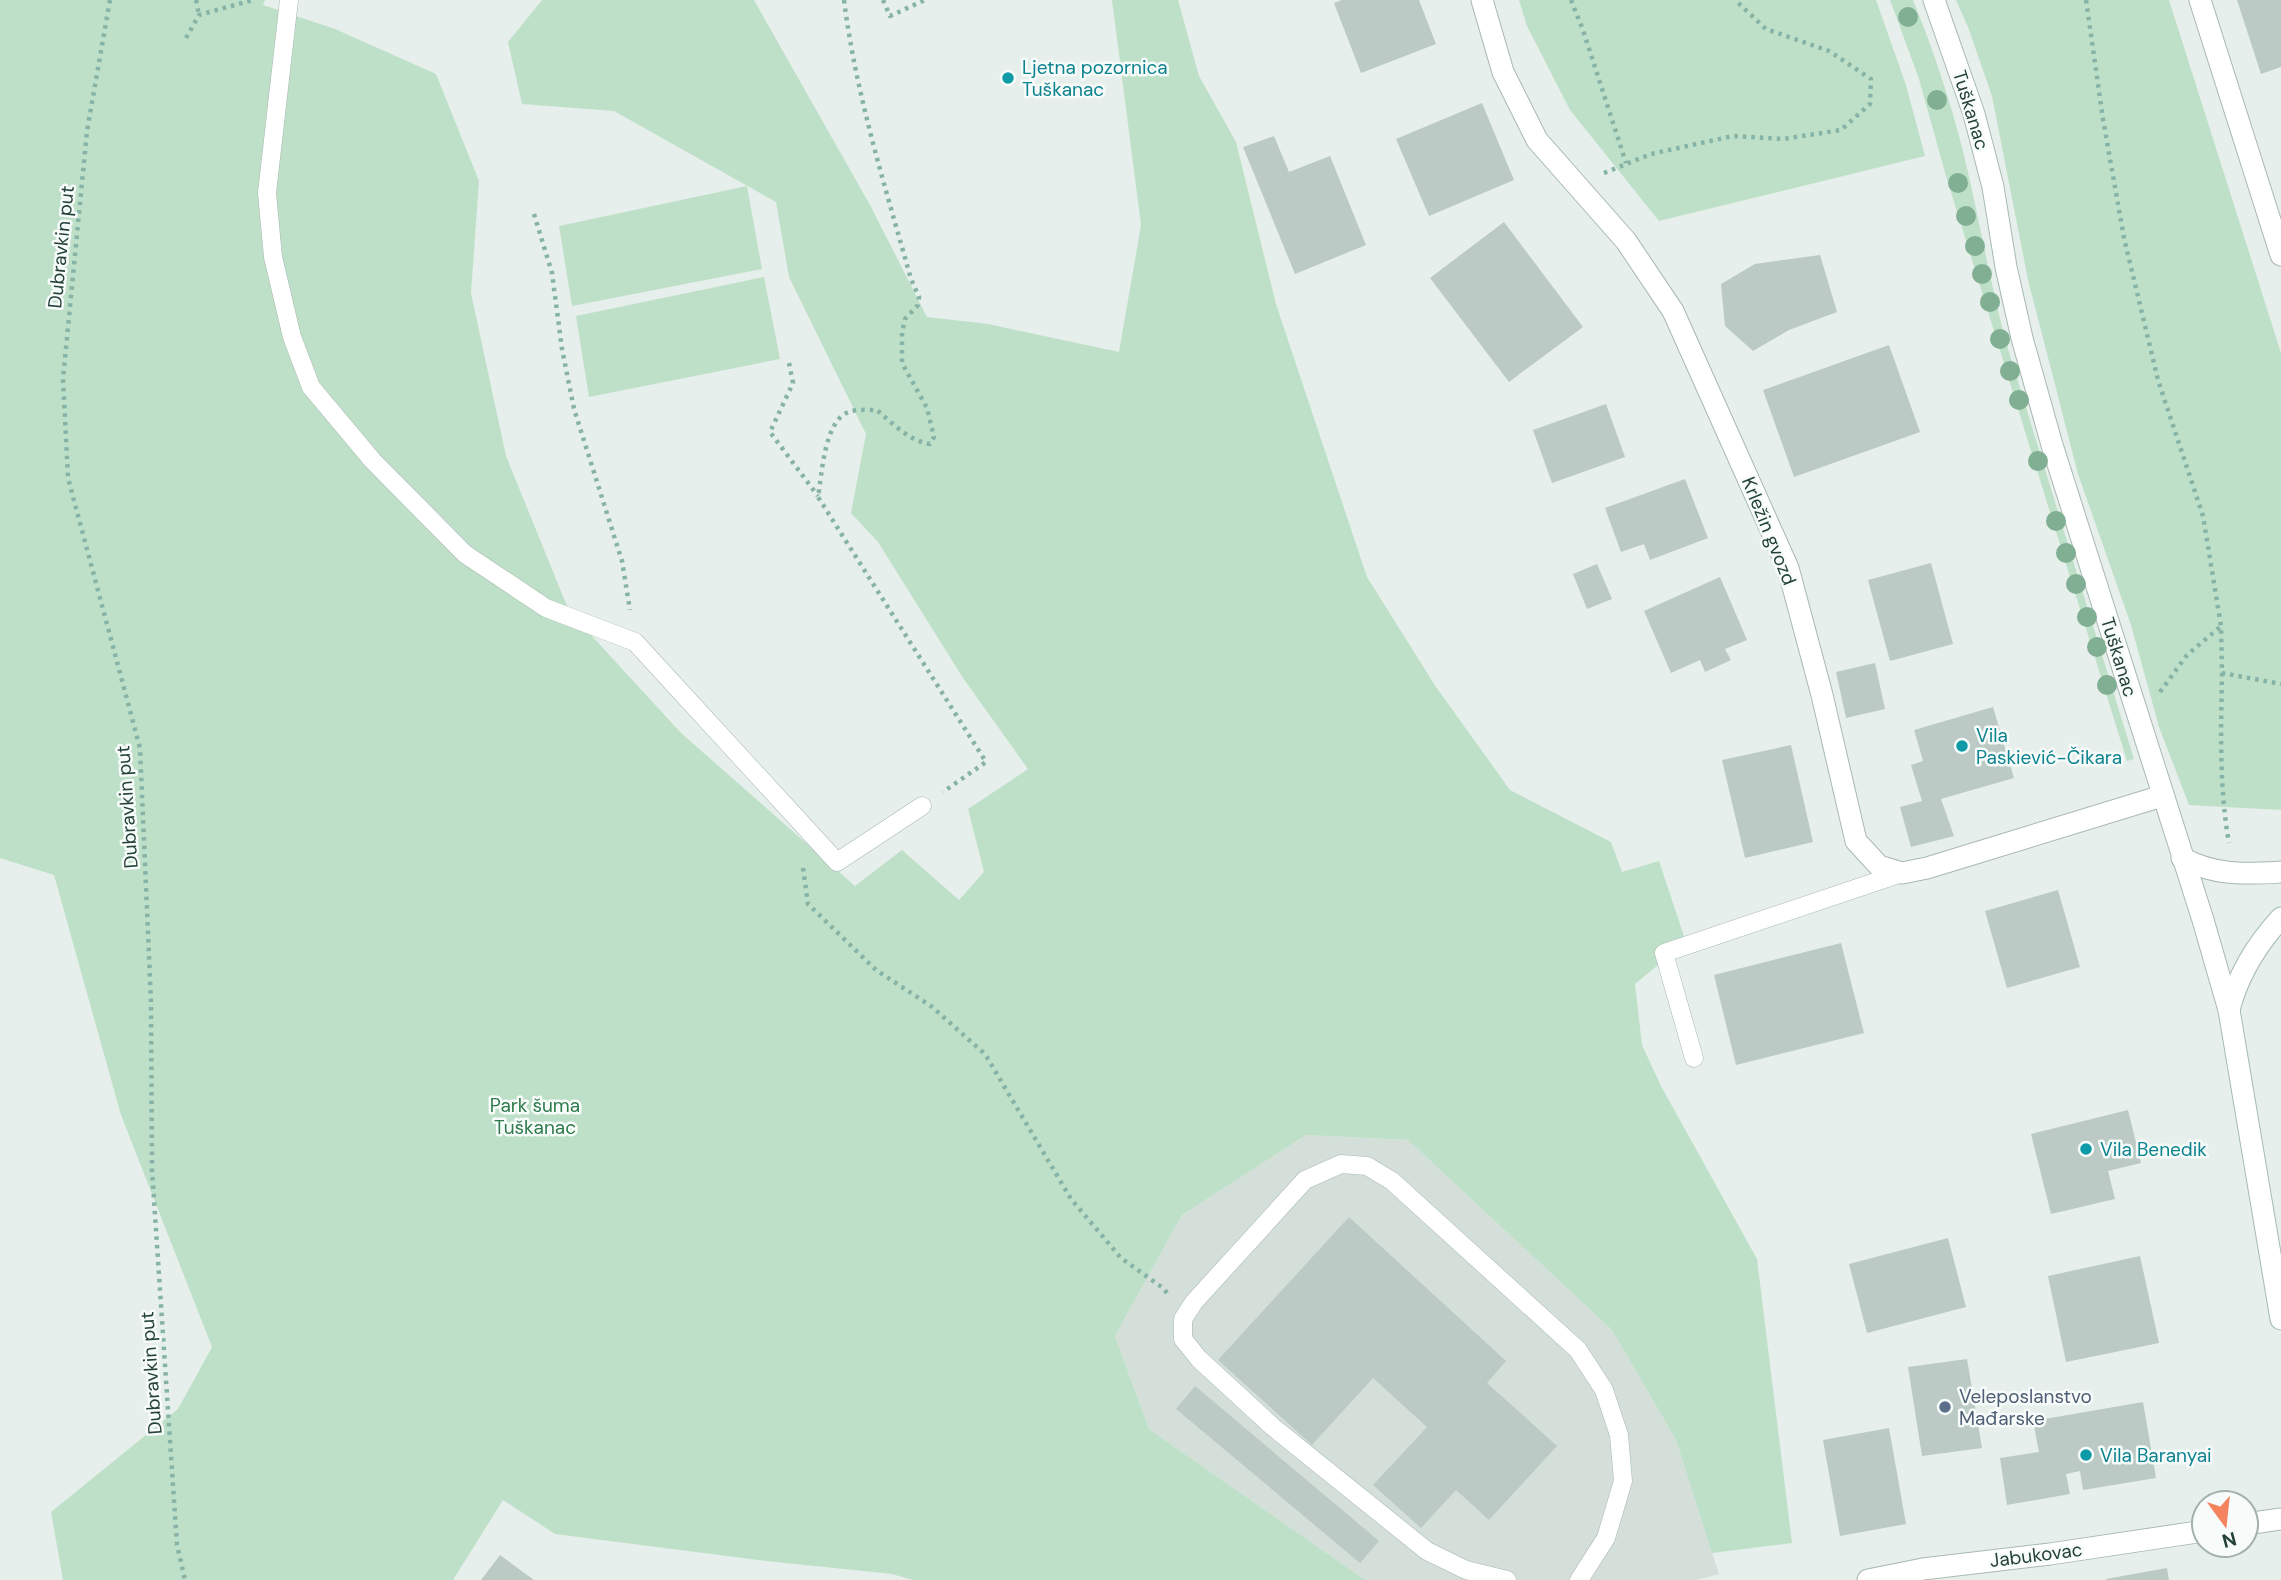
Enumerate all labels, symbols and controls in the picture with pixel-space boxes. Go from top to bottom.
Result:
place label: Ljetna pozornica Tuškanac [1022,55,1168,102]
street label: Tuškanac [1947,67,1995,153]
marker: Ljetna pozornica Tuškanac [1000,70,1016,86]
street label: Dubravkin put [42,184,80,310]
street label: Krležin gvozd [1736,473,1802,589]
street label: Tuškanac [2095,614,2143,700]
place label: Vila Paskiević-Čikara [1976,723,2122,770]
marker: Vila Paskiević-Čikara [1954,738,1970,754]
street label: Dubravkin put [110,745,144,869]
park label: Park šuma Tuškanac [490,1093,580,1140]
place label: Vila Benedik [2100,1137,2207,1162]
marker: Vila Benedik [2078,1141,2094,1157]
street label: Dubravkin put [134,1311,168,1435]
place label: Veleposlanstvo Mađarske [1959,1384,2092,1431]
marker: Veleposlanstvo Mađarske [1937,1399,1953,1415]
place label: Vila Baranyai [2100,1443,2212,1468]
marker: Vila Baranyai [2078,1447,2094,1463]
north arrow [2190,1489,2260,1559]
text: N [2219,1526,2239,1554]
street label: Jabukovac [1988,1537,2084,1573]

